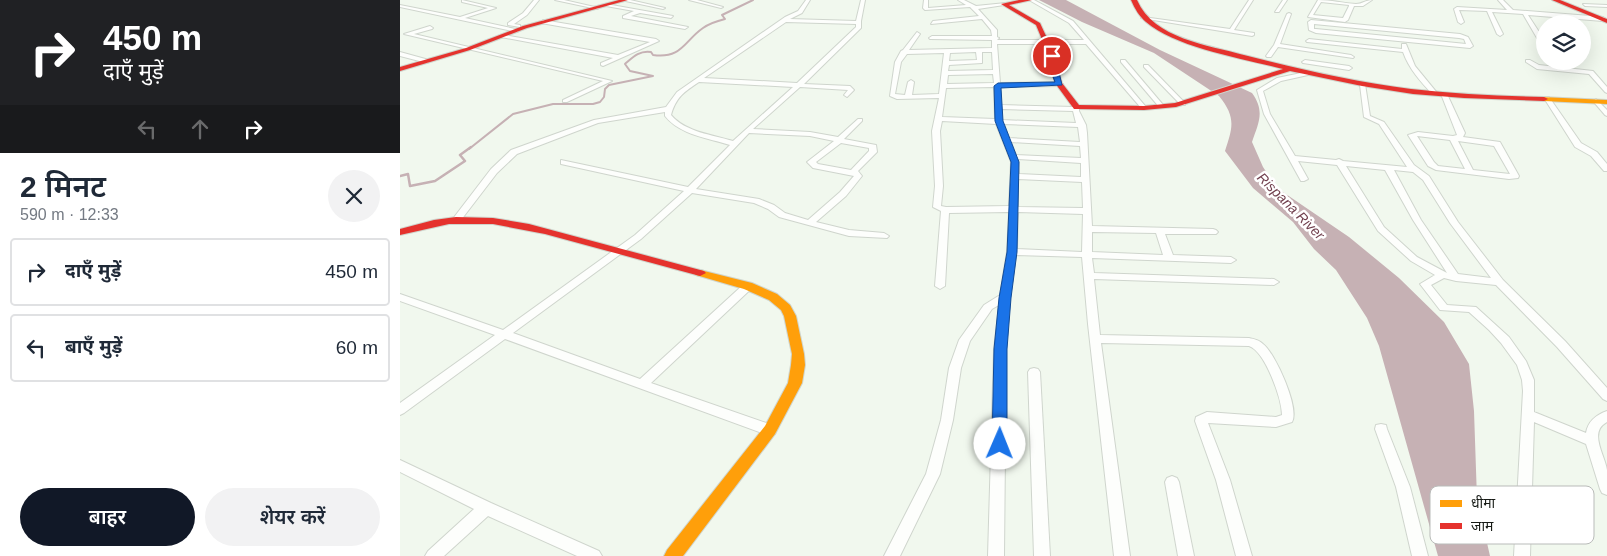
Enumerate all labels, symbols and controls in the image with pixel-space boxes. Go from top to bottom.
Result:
map controls [1536,15,1591,70]
button: layers [1536,15,1591,70]
text: 450 m [103,18,202,57]
icon: right [20,20,85,85]
pin [1031,35,1073,77]
icon: arrive [1038,42,1066,70]
text: दाएँ मुड़ें [103,59,164,84]
icon: left [133,115,161,143]
icon: ahead [186,115,214,143]
icon: right [239,115,267,143]
water label: Rispana River [1254,169,1329,244]
text: 2 मिनट [20,170,106,203]
button: close [328,170,380,222]
text: 590 m · 12:33 [20,206,119,223]
icon: right [22,258,50,286]
text: दाएँ मुड़ें [65,260,121,281]
text: 450 m [325,261,378,282]
icon: left [22,334,50,362]
text: बाएँ मुड़ें [65,336,122,357]
text: 60 m [336,337,378,358]
position arrow [973,417,1025,469]
legend [1430,486,1594,544]
button: बाहर [20,488,195,546]
button: शेयर करें [205,488,380,546]
text: धीमा [1471,495,1496,511]
text: जाम [1471,518,1494,534]

